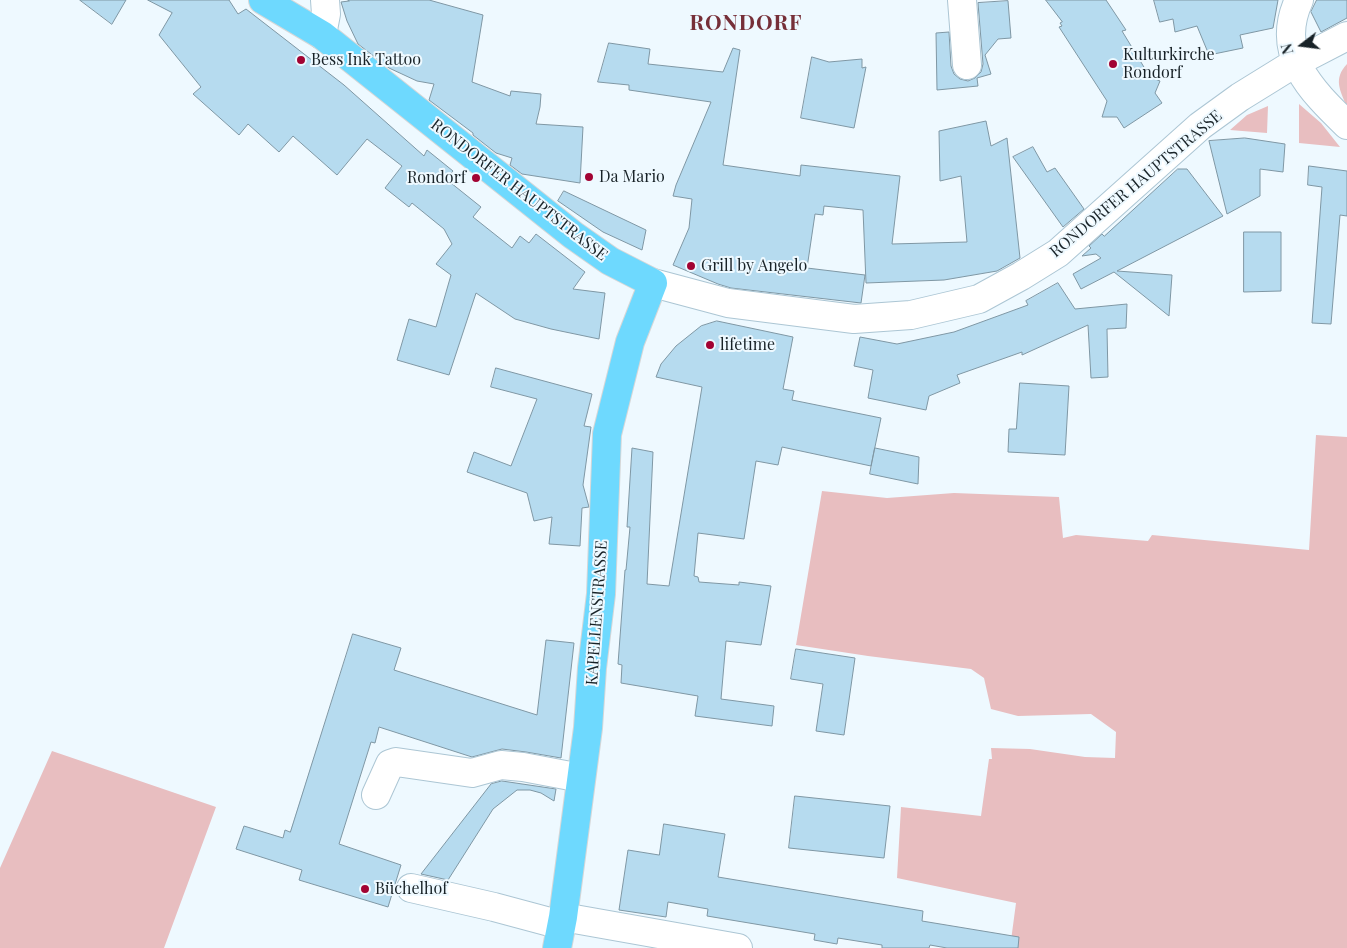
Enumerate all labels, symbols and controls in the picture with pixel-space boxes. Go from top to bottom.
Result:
district label: RONDORF [689,10,803,36]
north arrow [1277,20,1327,70]
text: N [1277,42,1298,56]
place label: Kulturkirche Rondorf [1123,45,1215,83]
place label: Bess Ink Tattoo [311,50,421,70]
marker: Bess Ink Tattoo [295,54,307,66]
marker: Kulturkirche Rondorf [1107,58,1119,70]
street label: RONDORFER HAUPTSTRASSE [1046,106,1226,262]
street label: RONDORFER HAUPTSTRASSE [427,115,611,265]
place label: Da Mario [599,167,665,187]
place label: Rondorf [407,168,466,188]
marker: Da Mario [583,171,595,183]
marker: Rondorf [470,172,482,184]
place label: Grill by Angelo [701,256,807,276]
marker: Grill by Angelo [685,260,697,272]
place label: lifetime [720,335,775,355]
marker: lifetime [704,339,716,351]
street label: KAPELLENSTRASSE [582,540,612,686]
place label: Büchelhof [375,879,448,899]
marker: Büchelhof [359,883,371,895]

